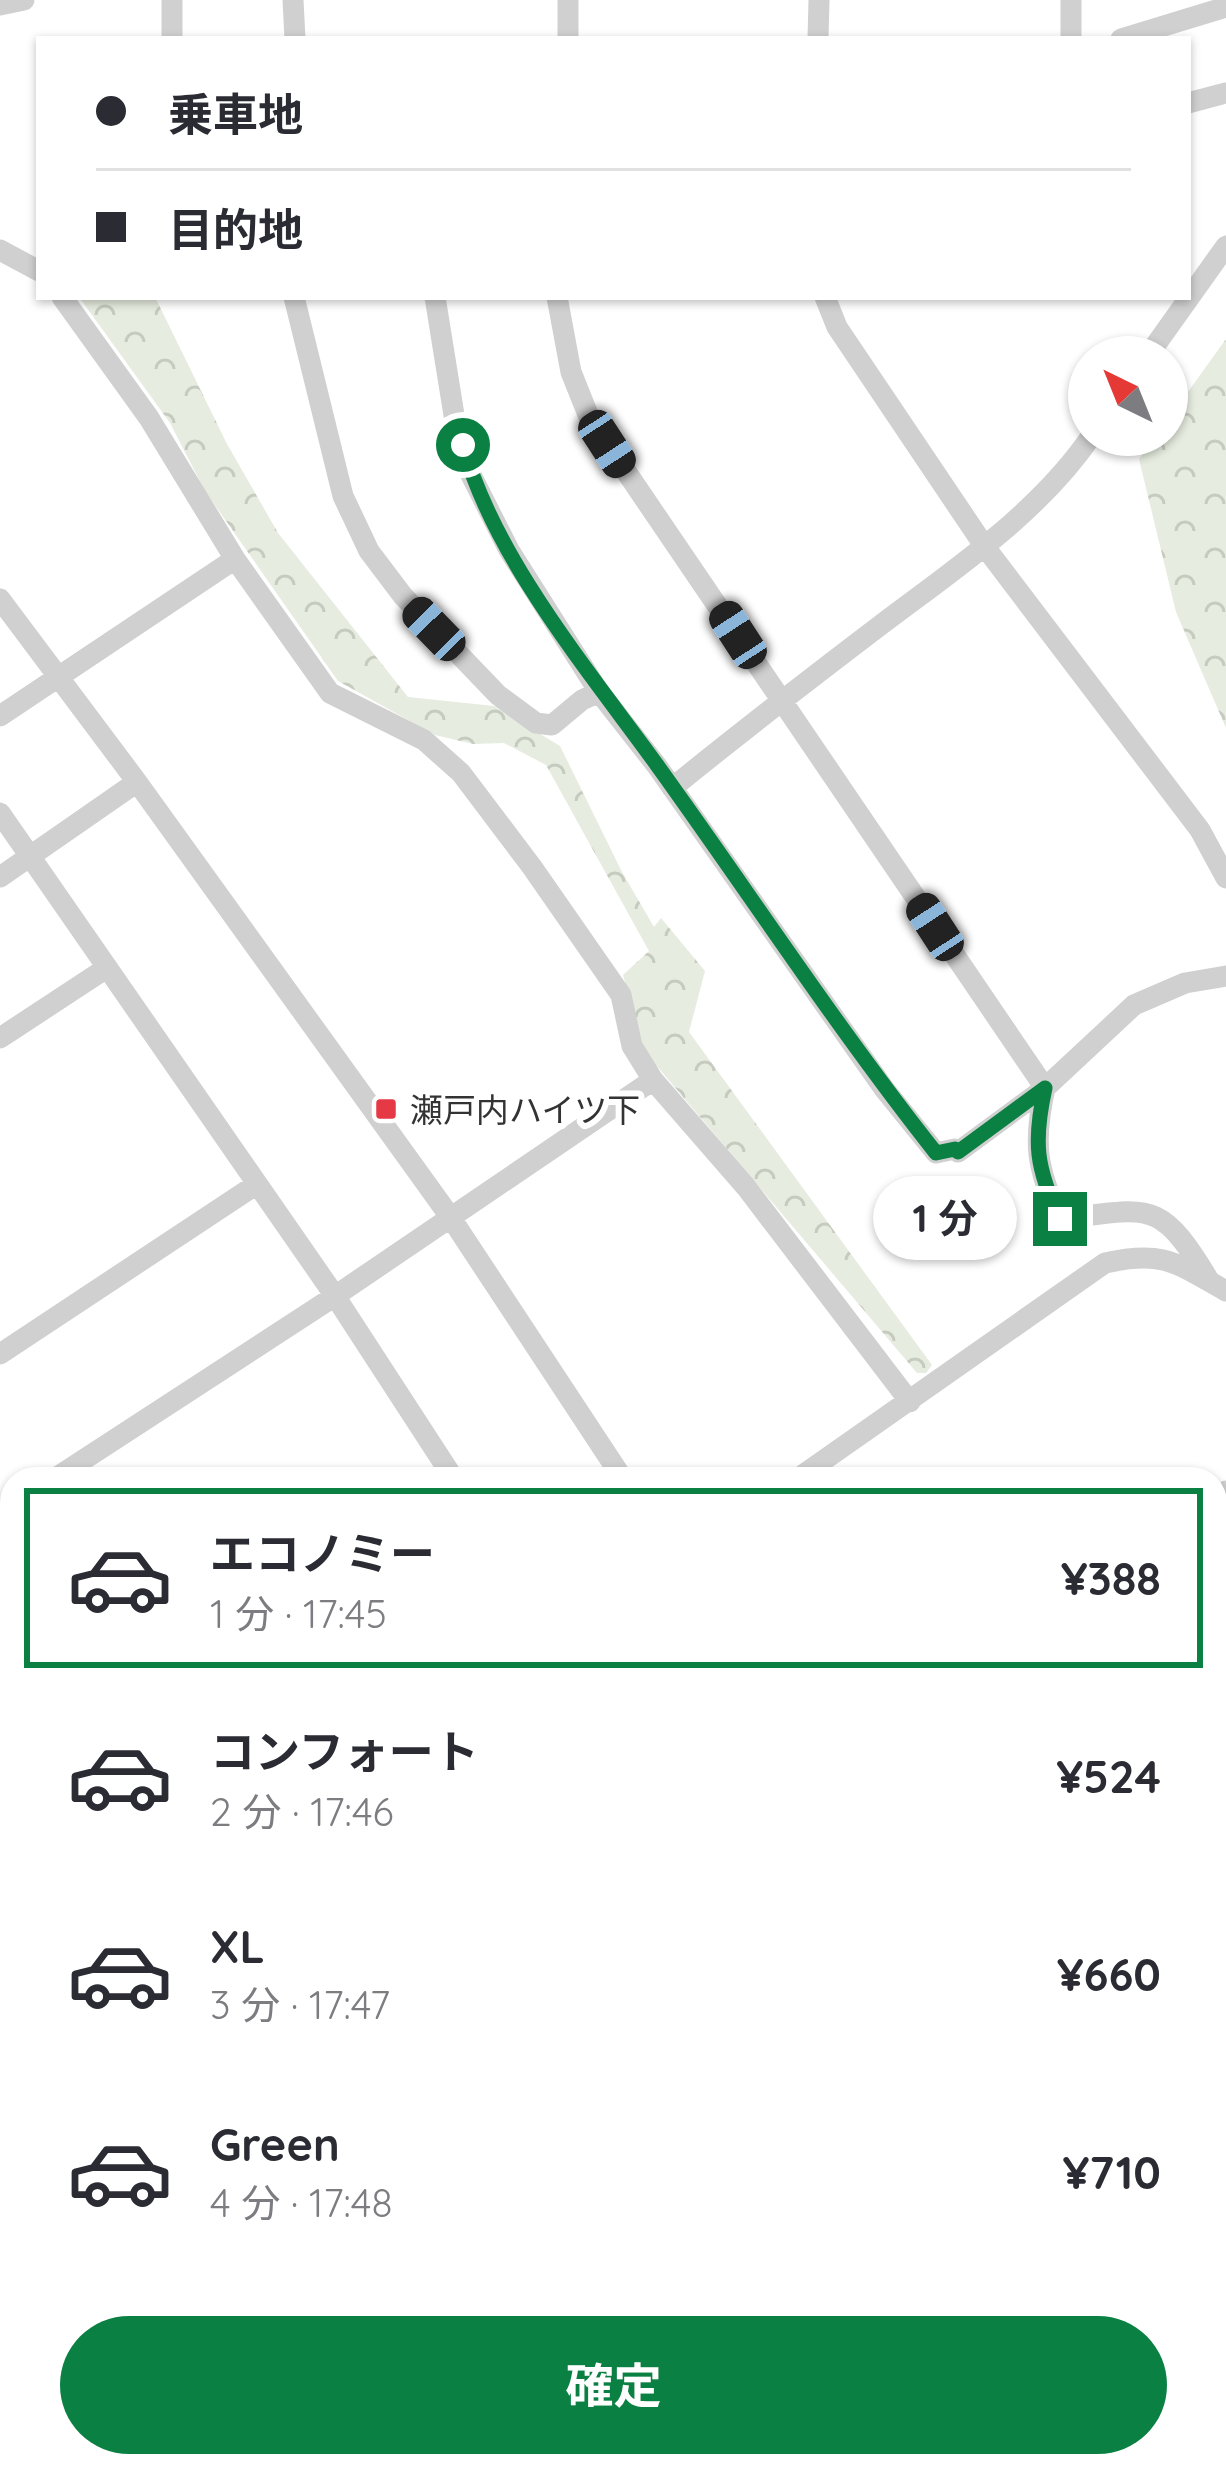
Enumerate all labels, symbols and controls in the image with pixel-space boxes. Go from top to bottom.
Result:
text: 乗車地 [168,86,303,142]
text: 目的地 [168,201,303,257]
north arrow [1068,336,1188,456]
map controls [1068,336,1188,456]
car [572,404,642,484]
route start [436,418,490,472]
car [396,591,472,667]
car [703,595,773,675]
car [900,887,970,967]
place label: 瀬戸内ハイツ下 [410,1089,640,1130]
marker: 瀬戸内ハイツ下 [373,1096,399,1122]
callout: 1 分 [874,1177,1018,1261]
route end [1033,1192,1087,1246]
text: 1 分 [912,1193,978,1242]
icon: car [66,1524,174,1632]
text: エコノミー [210,1525,435,1581]
text: ¥388 [1061,1550,1161,1606]
text: 1 分 · 17:45 [210,1589,387,1638]
icon: car [66,1722,174,1830]
text: コンフォート [210,1723,479,1779]
text: ¥524 [1056,1748,1161,1804]
text: 2 分 · 17:46 [210,1787,393,1836]
text: XL [210,1918,265,1974]
icon: car [66,1920,174,2028]
text: ¥660 [1057,1946,1161,2002]
text: 3 分 · 17:47 [210,1980,390,2029]
text: Green [210,2116,340,2172]
icon: car [66,2118,174,2226]
text: ¥710 [1063,2144,1161,2200]
text: 4 分 · 17:48 [210,2178,392,2227]
button: 確定 [60,2316,1167,2454]

